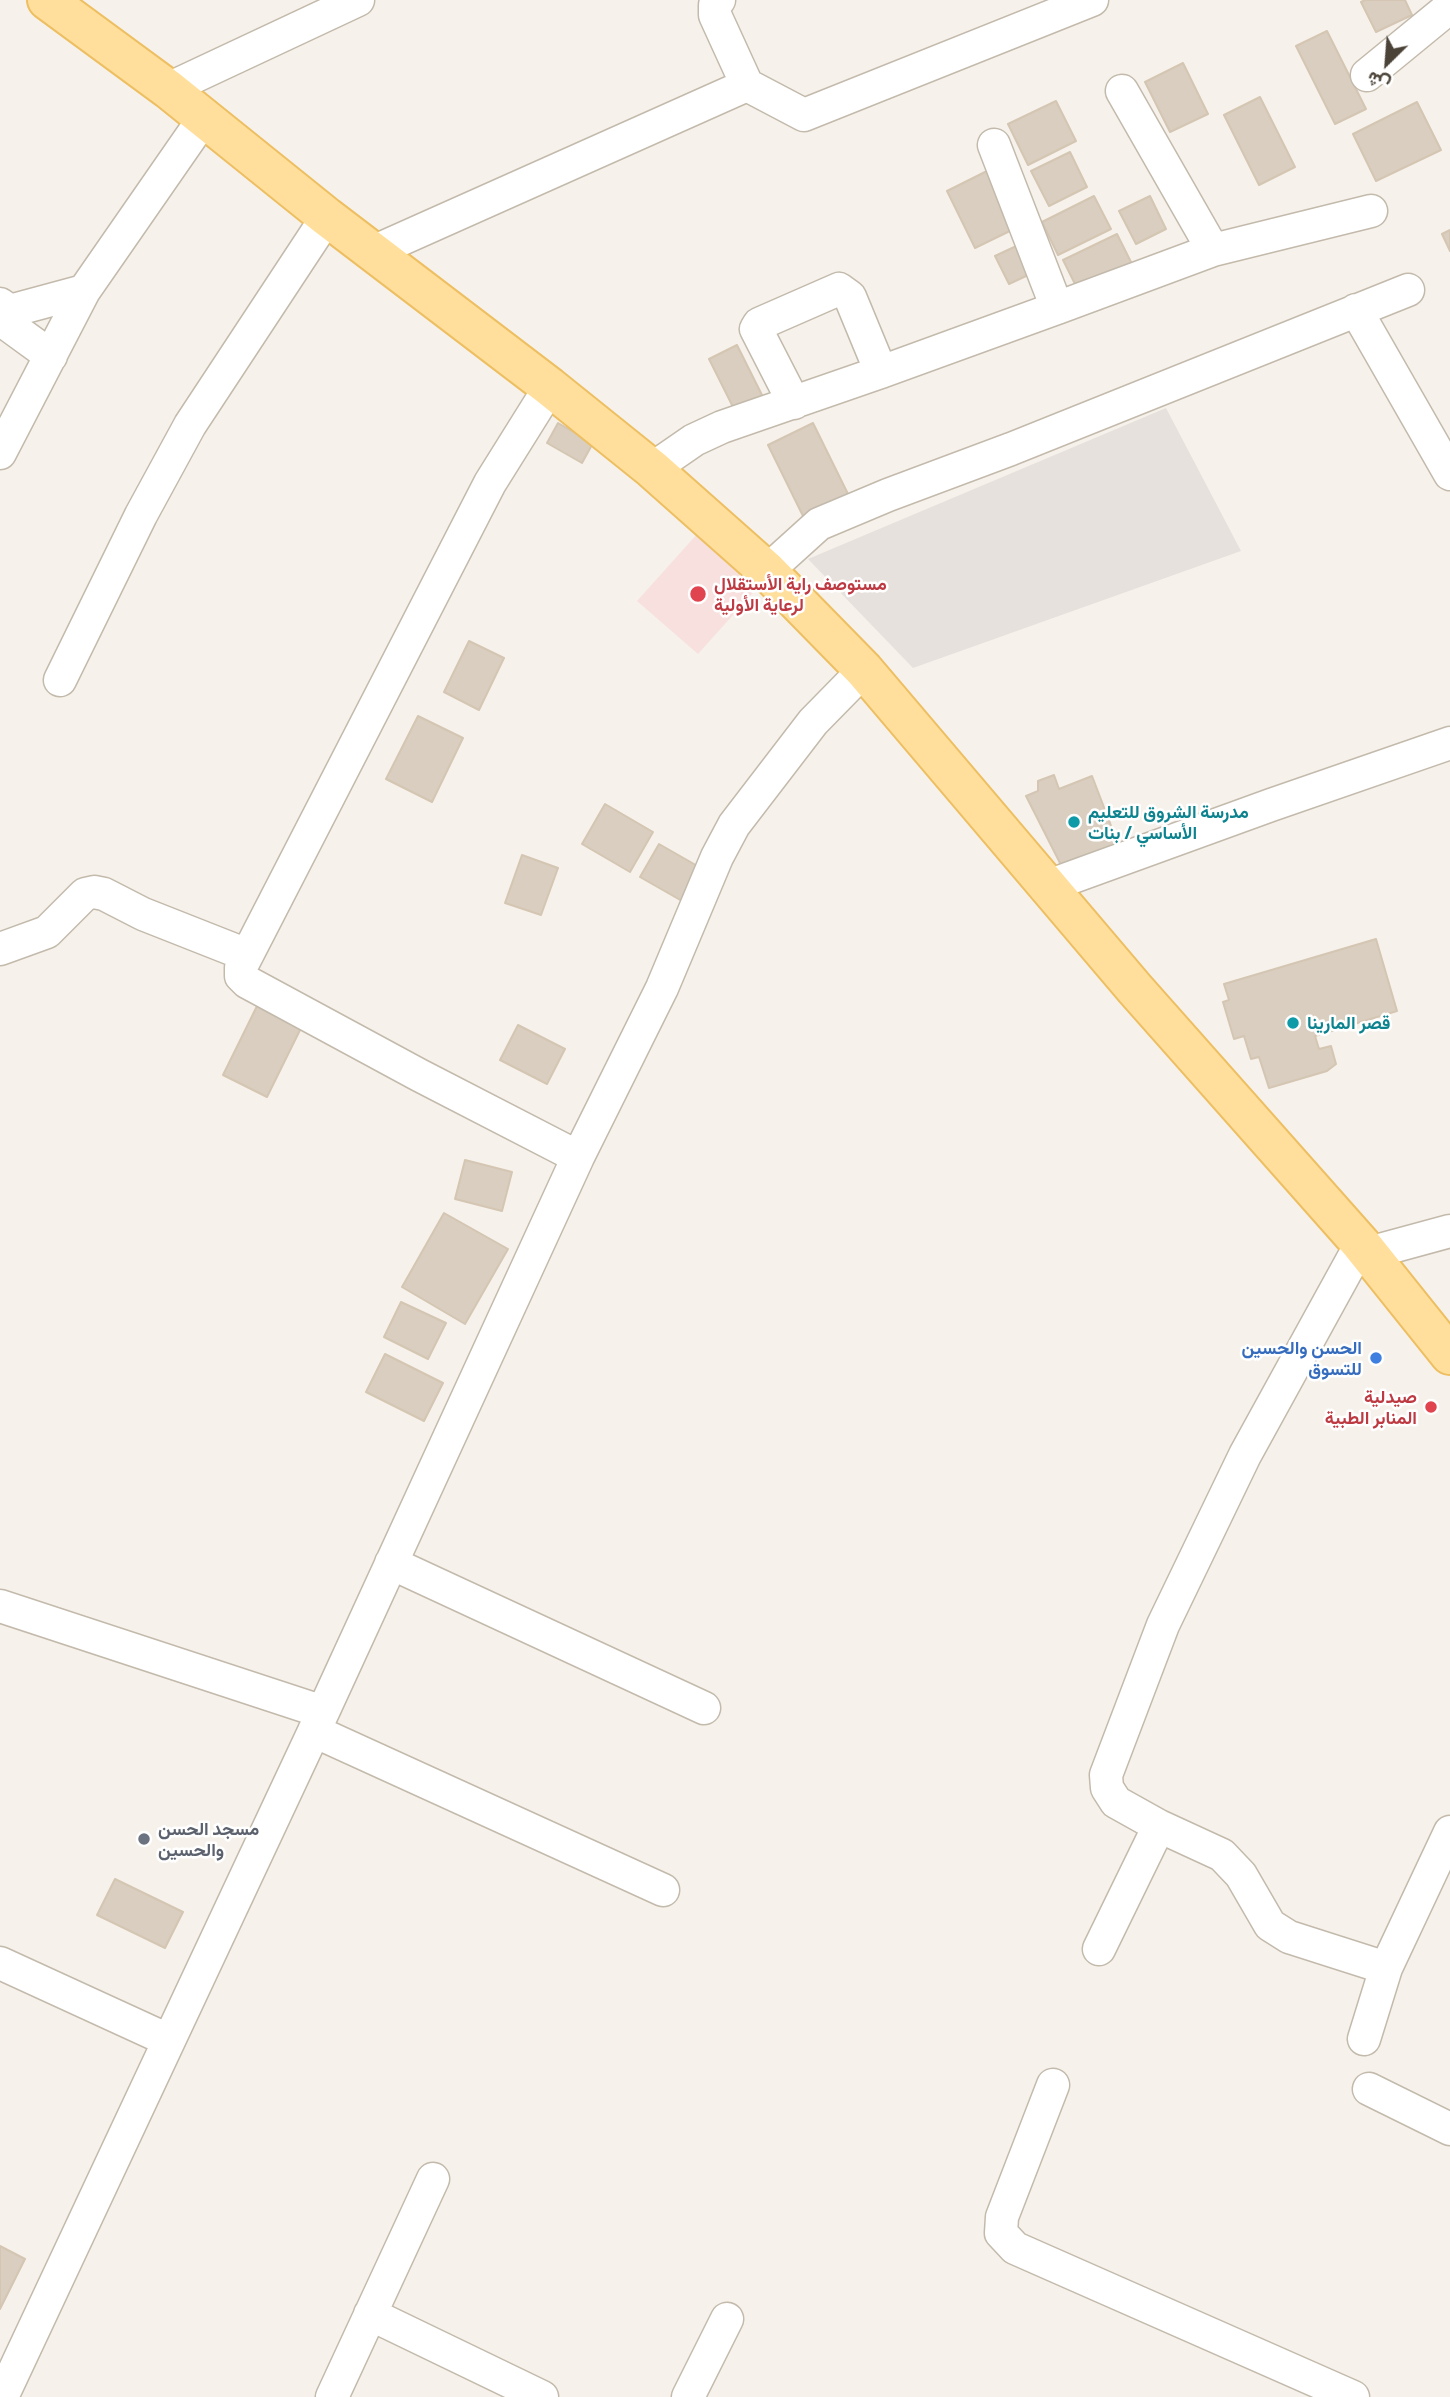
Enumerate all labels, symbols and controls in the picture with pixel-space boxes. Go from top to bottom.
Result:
north arrow [1352,28,1422,98]
text: ش [1363,67,1393,98]
place label: مستوصف راية الأستقلال لرعاية الأولية [714,573,887,616]
marker: مستوصف راية الأستقلال لرعاية الأولية [688,584,708,604]
place label: مدرسة الشروق للتعليم الأساسي / بنات [1088,801,1249,844]
marker: مدرسة الشروق للتعليم الأساسي / بنات [1066,814,1082,830]
place label: قصر المارينا [1307,1012,1390,1034]
marker: قصر المارينا [1285,1015,1301,1031]
place label: الحسن والحسين للتسوق [1241,1337,1362,1380]
marker: الحسن والحسين للتسوق [1368,1350,1384,1366]
place label: صيدلية المنابر الطبية [1325,1386,1417,1428]
marker: صيدلية المنابر الطبية [1423,1399,1439,1415]
place label: مسجد الحسن والحسين [158,1818,259,1860]
marker: مسجد الحسن والحسين [136,1831,152,1847]

